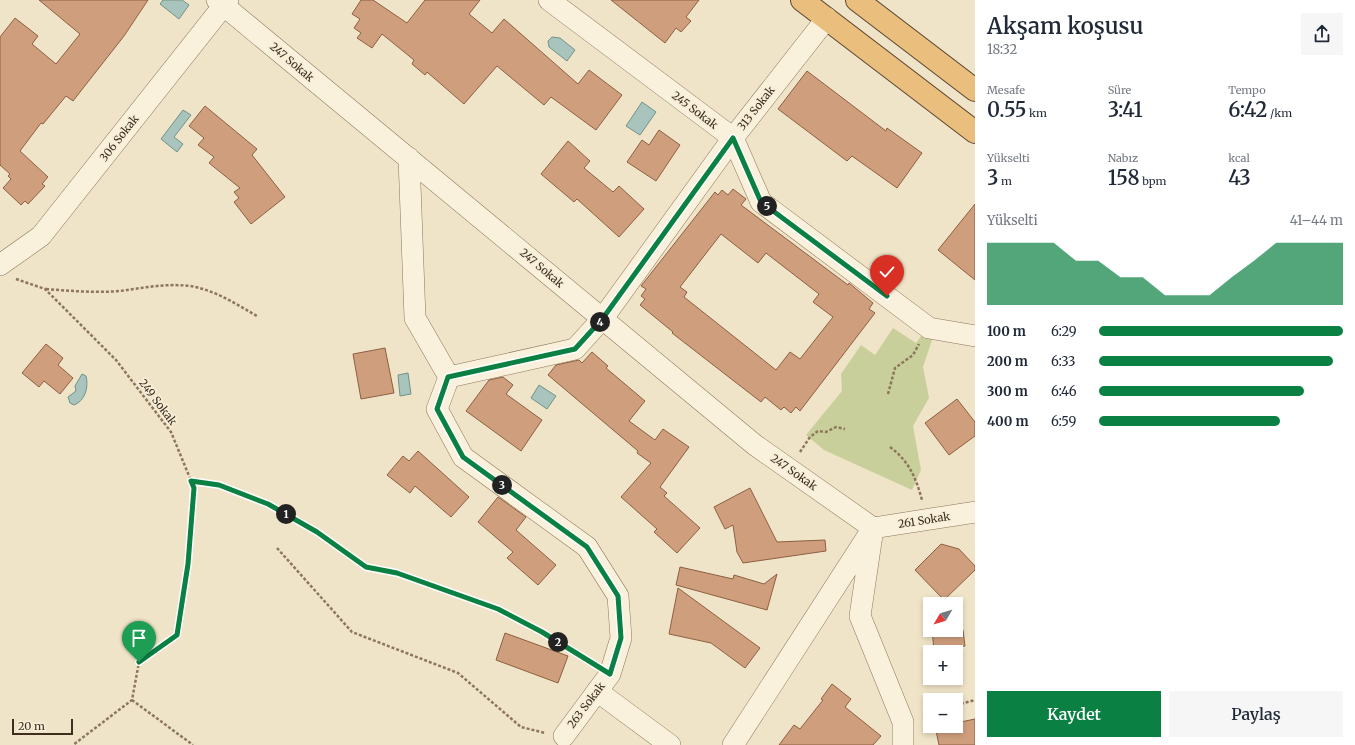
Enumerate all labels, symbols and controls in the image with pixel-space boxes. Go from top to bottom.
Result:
text: Akşam koşusu [987,12,1143,40]
button: share [1301,13,1343,55]
street label: 247 Sokak [267,39,317,85]
text: 18:32 [987,41,1017,58]
street label: 313 Sokak [734,83,778,133]
text: Mesafe [987,83,1025,97]
text: Süre [1108,83,1131,97]
text: Tempo [1228,83,1266,97]
street label: 245 Sokak [669,88,721,132]
text: 0.55 [987,97,1026,122]
text: 3:41 [1108,97,1143,122]
text: 6:42 [1228,97,1267,122]
text: km [1026,106,1047,120]
text: /km [1267,106,1292,120]
street label: 306 Sokak [96,112,142,164]
text: Yükselti [987,151,1030,165]
text: Nabız [1108,151,1138,165]
text: kcal [1228,151,1250,165]
text: 3 [987,165,998,190]
text: 158 [1108,165,1140,190]
text: 43 [1228,165,1251,190]
text: m [998,174,1012,188]
text: bpm [1140,174,1167,188]
pin: 5 [757,196,777,216]
text: 5 [764,199,770,213]
text: Yükselti [987,212,1038,229]
text: 41–44 m [1290,212,1343,229]
street label: 247 Sokak [517,245,567,291]
pin [870,255,904,296]
icon: check [876,261,898,283]
pin: 4 [590,312,610,332]
text: 4 [597,315,604,329]
text: 100 m [987,323,1026,340]
text: 6:29 [1051,323,1077,340]
text: 200 m [987,353,1028,370]
text: 6:33 [1051,353,1075,370]
street label: 249 Sokak [136,376,180,428]
text: 300 m [987,383,1028,400]
text: 6:46 [1051,383,1077,400]
text: 400 m [987,413,1029,430]
text: 6:59 [1051,413,1076,430]
street label: 247 Sokak [768,451,820,493]
pin: 3 [492,475,512,495]
text: 3 [499,478,505,492]
pin: 1 [276,504,296,524]
text: 1 [283,507,289,521]
street label: 261 Sokak [897,509,951,531]
north arrow [923,597,963,637]
map controls [923,597,963,733]
pin [122,621,156,662]
icon: arrive [128,627,150,649]
pin: 2 [548,632,568,652]
text: 2 [555,635,561,649]
button: + [923,645,963,685]
street label: 263 Sokak [564,679,608,731]
button: Kaydet [987,691,1161,737]
button: Paylaş [1169,691,1343,737]
button: − [923,693,963,733]
scale bar [12,717,73,736]
text: 20 m [18,719,45,733]

